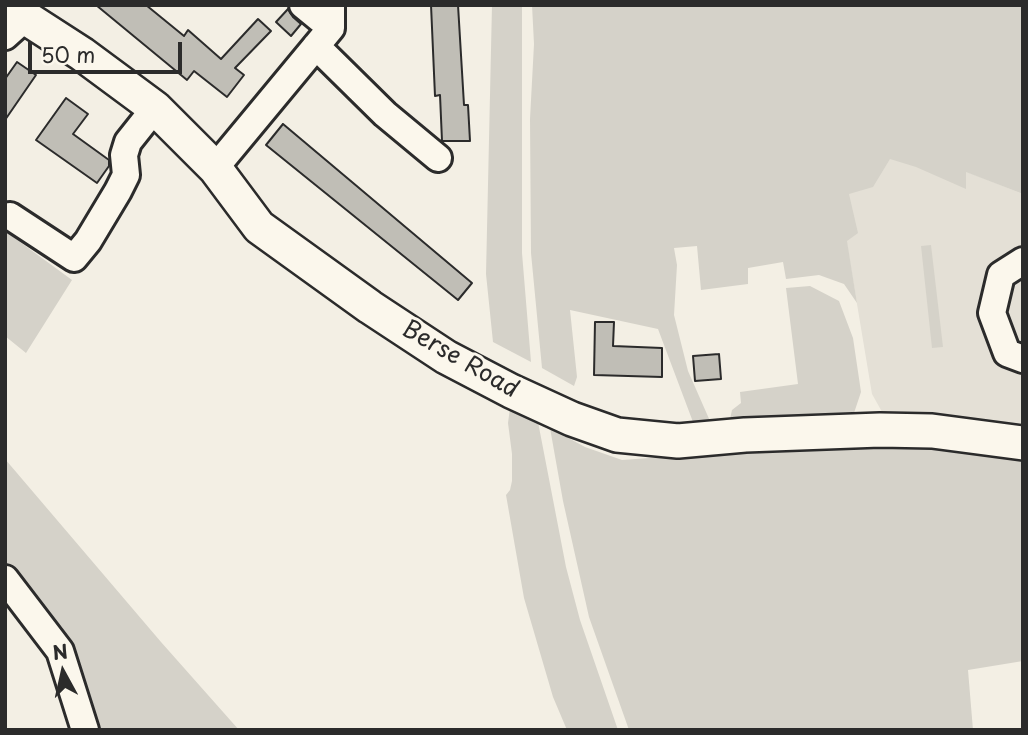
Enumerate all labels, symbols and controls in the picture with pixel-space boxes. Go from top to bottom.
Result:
scale bar [32,28,186,72]
text: 50 m [41,38,95,70]
street label: Berse Road [397,315,523,405]
text: N [51,636,69,666]
north arrow [28,637,98,707]

